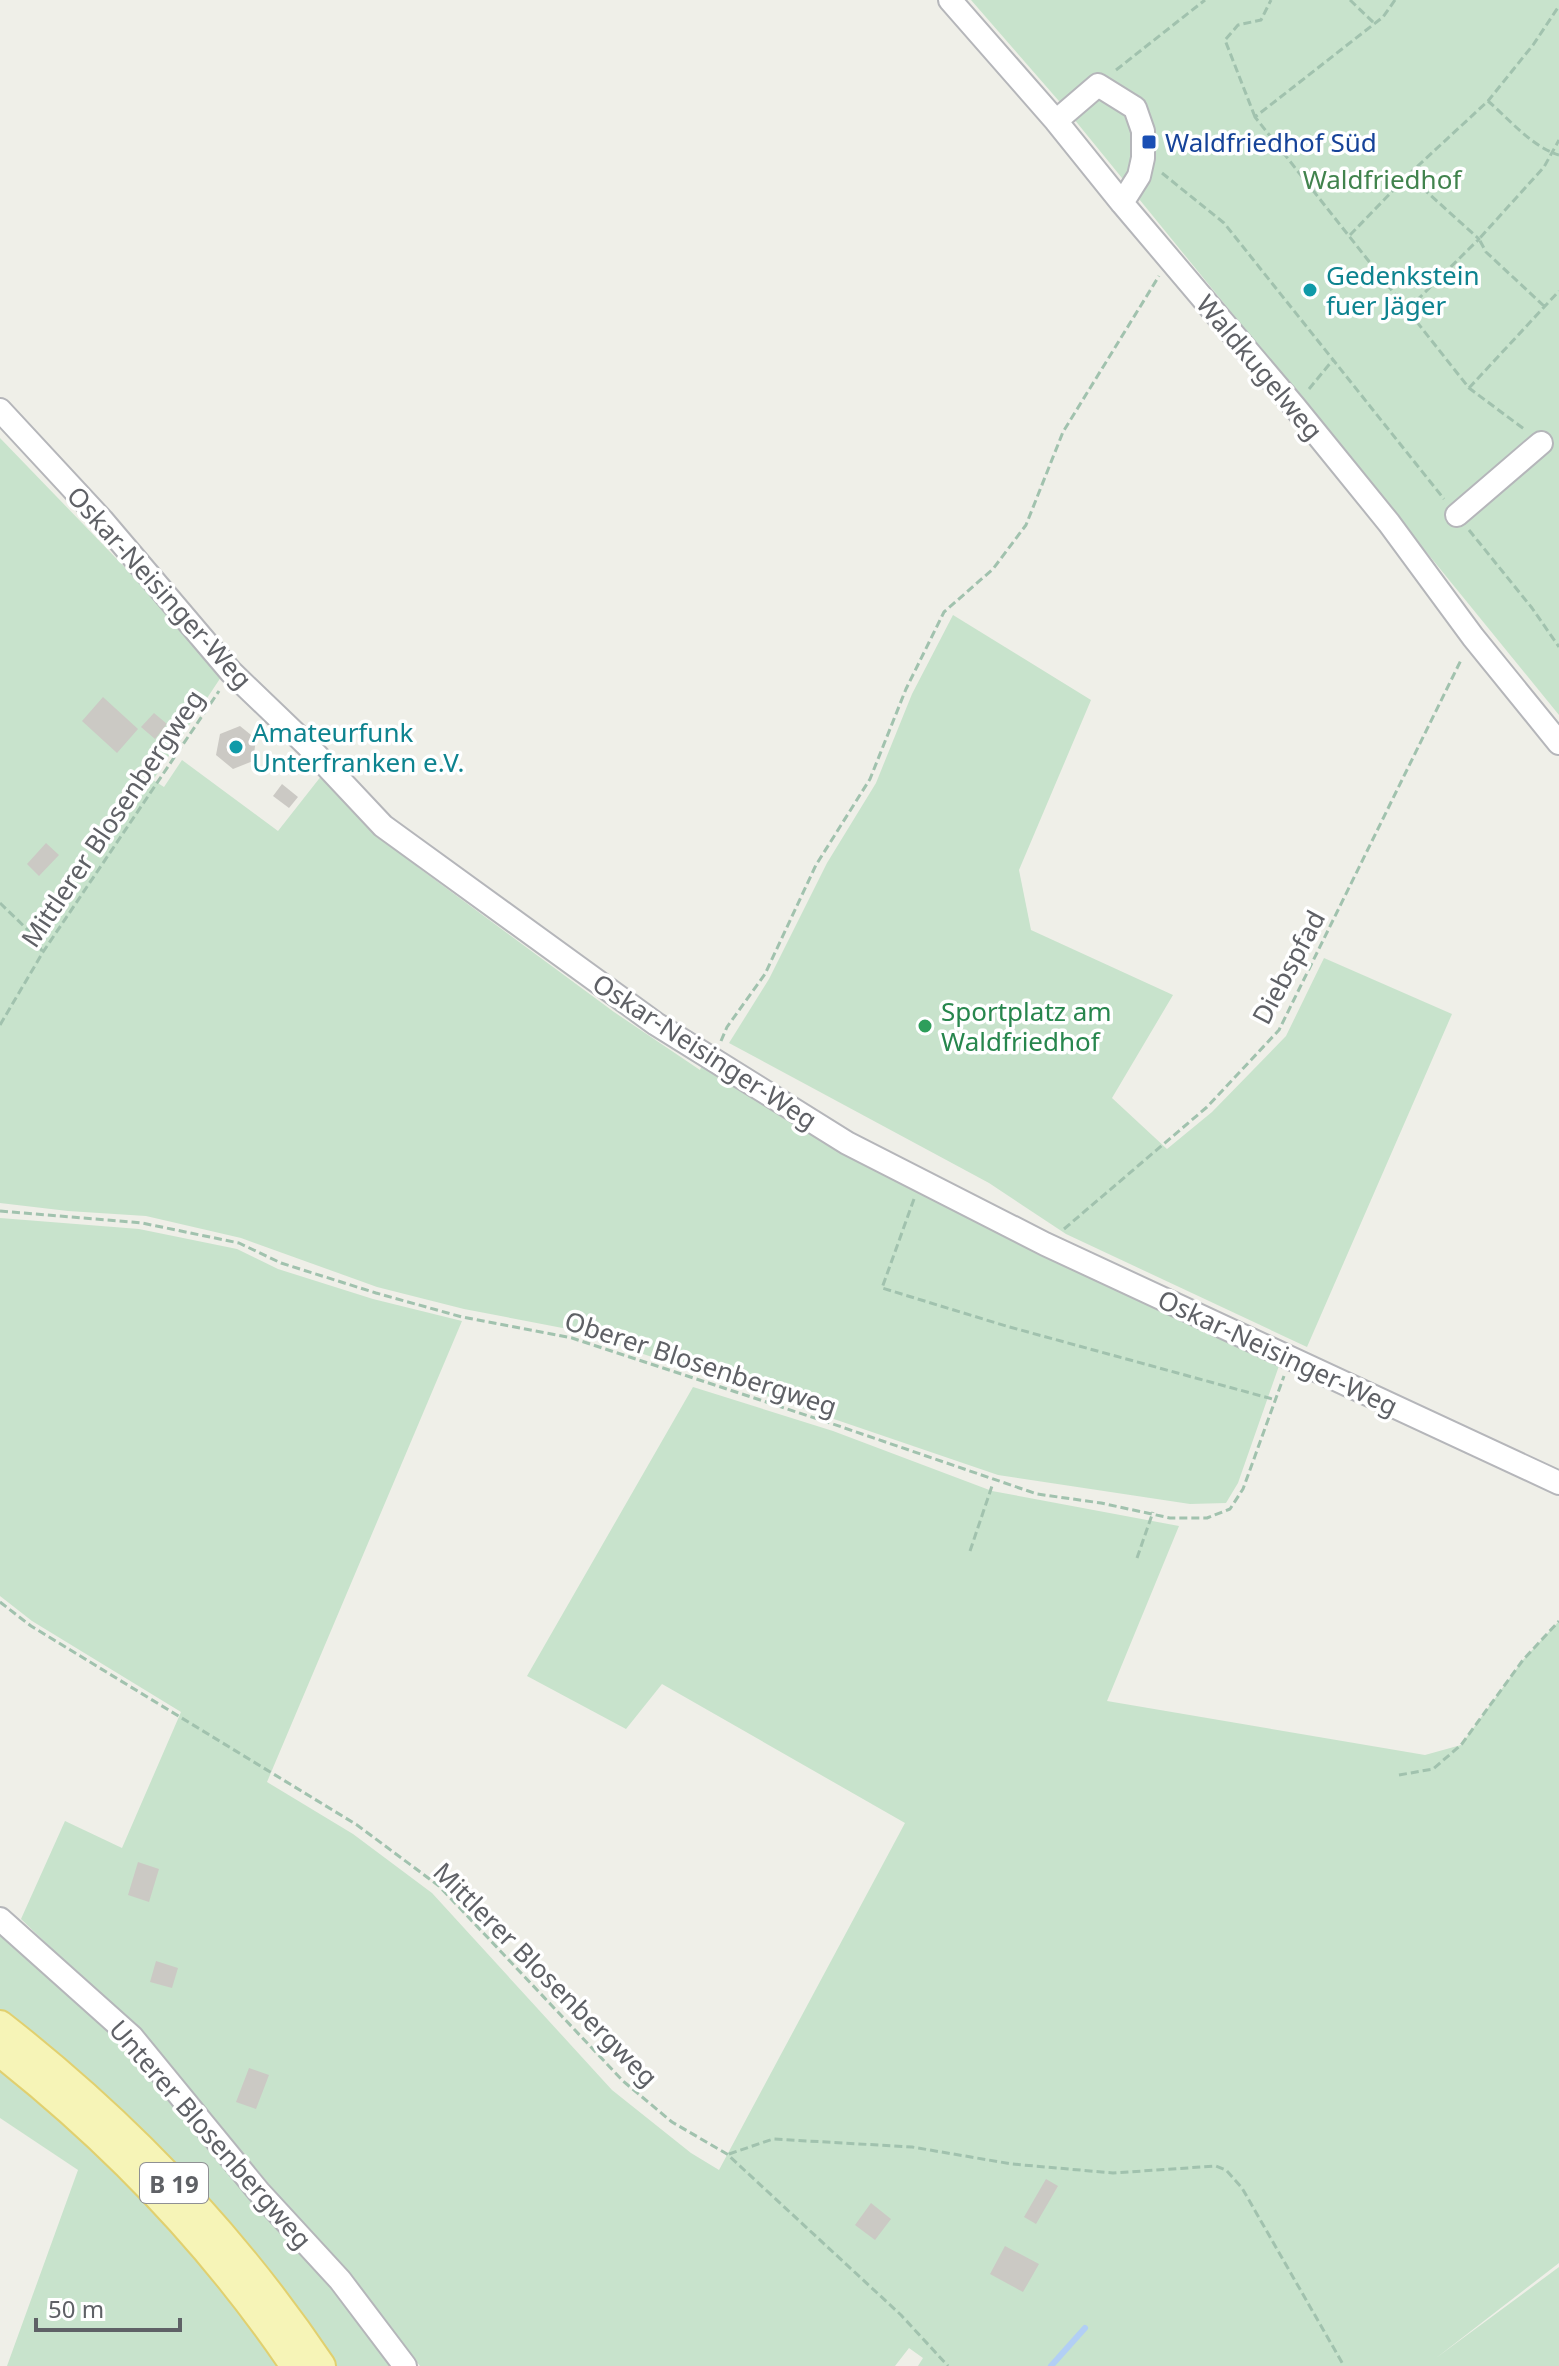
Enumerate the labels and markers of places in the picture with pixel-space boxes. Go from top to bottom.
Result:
place label: Waldfriedhof Süd [1165,124,1377,160]
marker: Waldfriedhof Süd [1140,133,1158,151]
place label: Gedenkstein fuer Jäger [1326,257,1479,323]
marker: Gedenkstein fuer Jäger [1301,281,1319,299]
place label: Amateurfunk Unterfranken e.V. [252,714,464,780]
marker: Amateurfunk Unterfranken e.V. [227,738,245,756]
place label: Sportplatz am Waldfriedhof [941,993,1112,1059]
marker: Sportplatz am Waldfriedhof [916,1017,934,1035]

